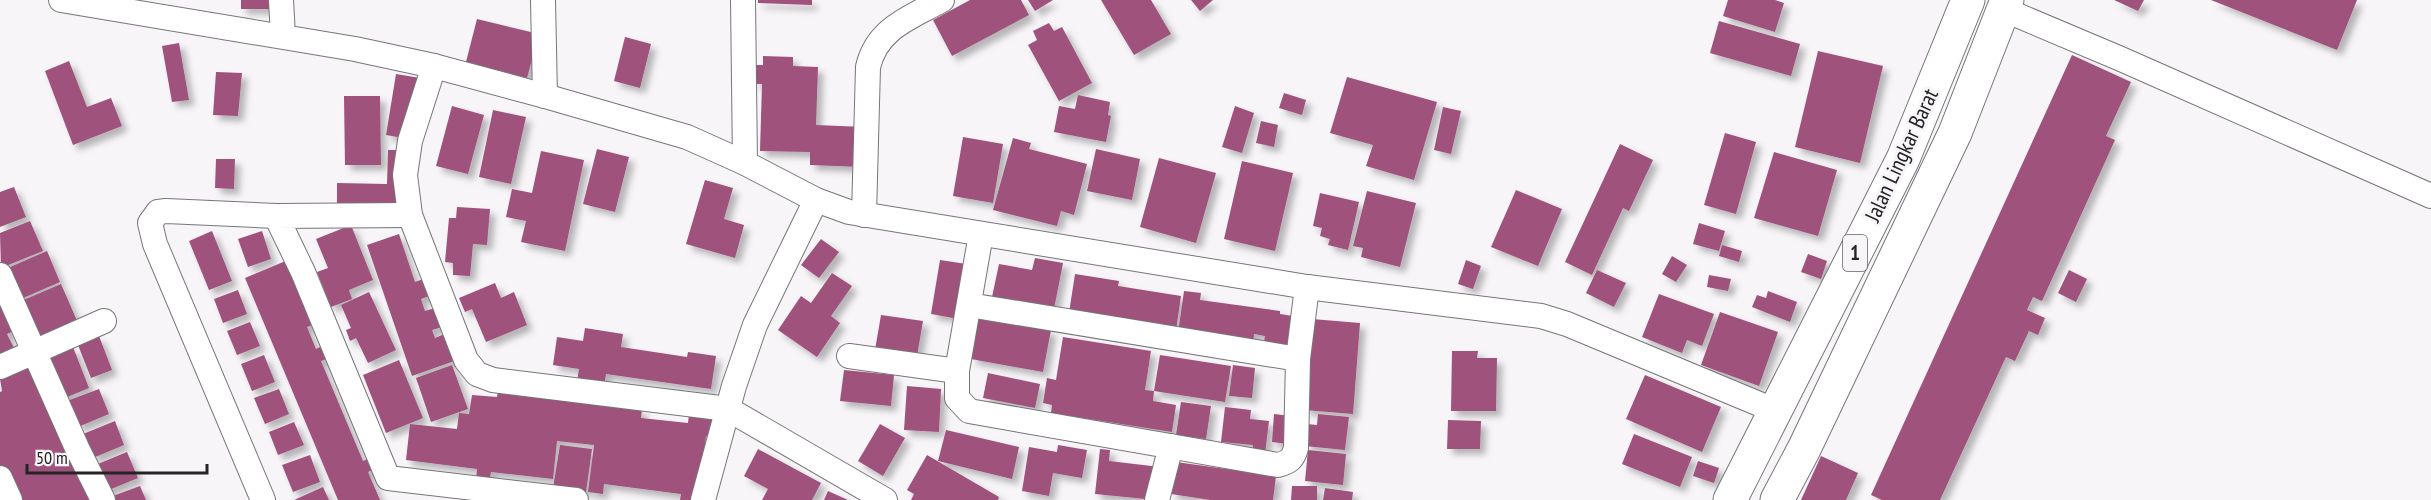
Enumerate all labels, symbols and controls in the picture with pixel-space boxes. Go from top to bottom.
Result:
street label: Jalan Lingkar Barat [1858,84,1944,227]
road number: 1 [1843,235,1867,271]
scale bar [27,437,207,475]
text: 50 m [36,446,68,469]

